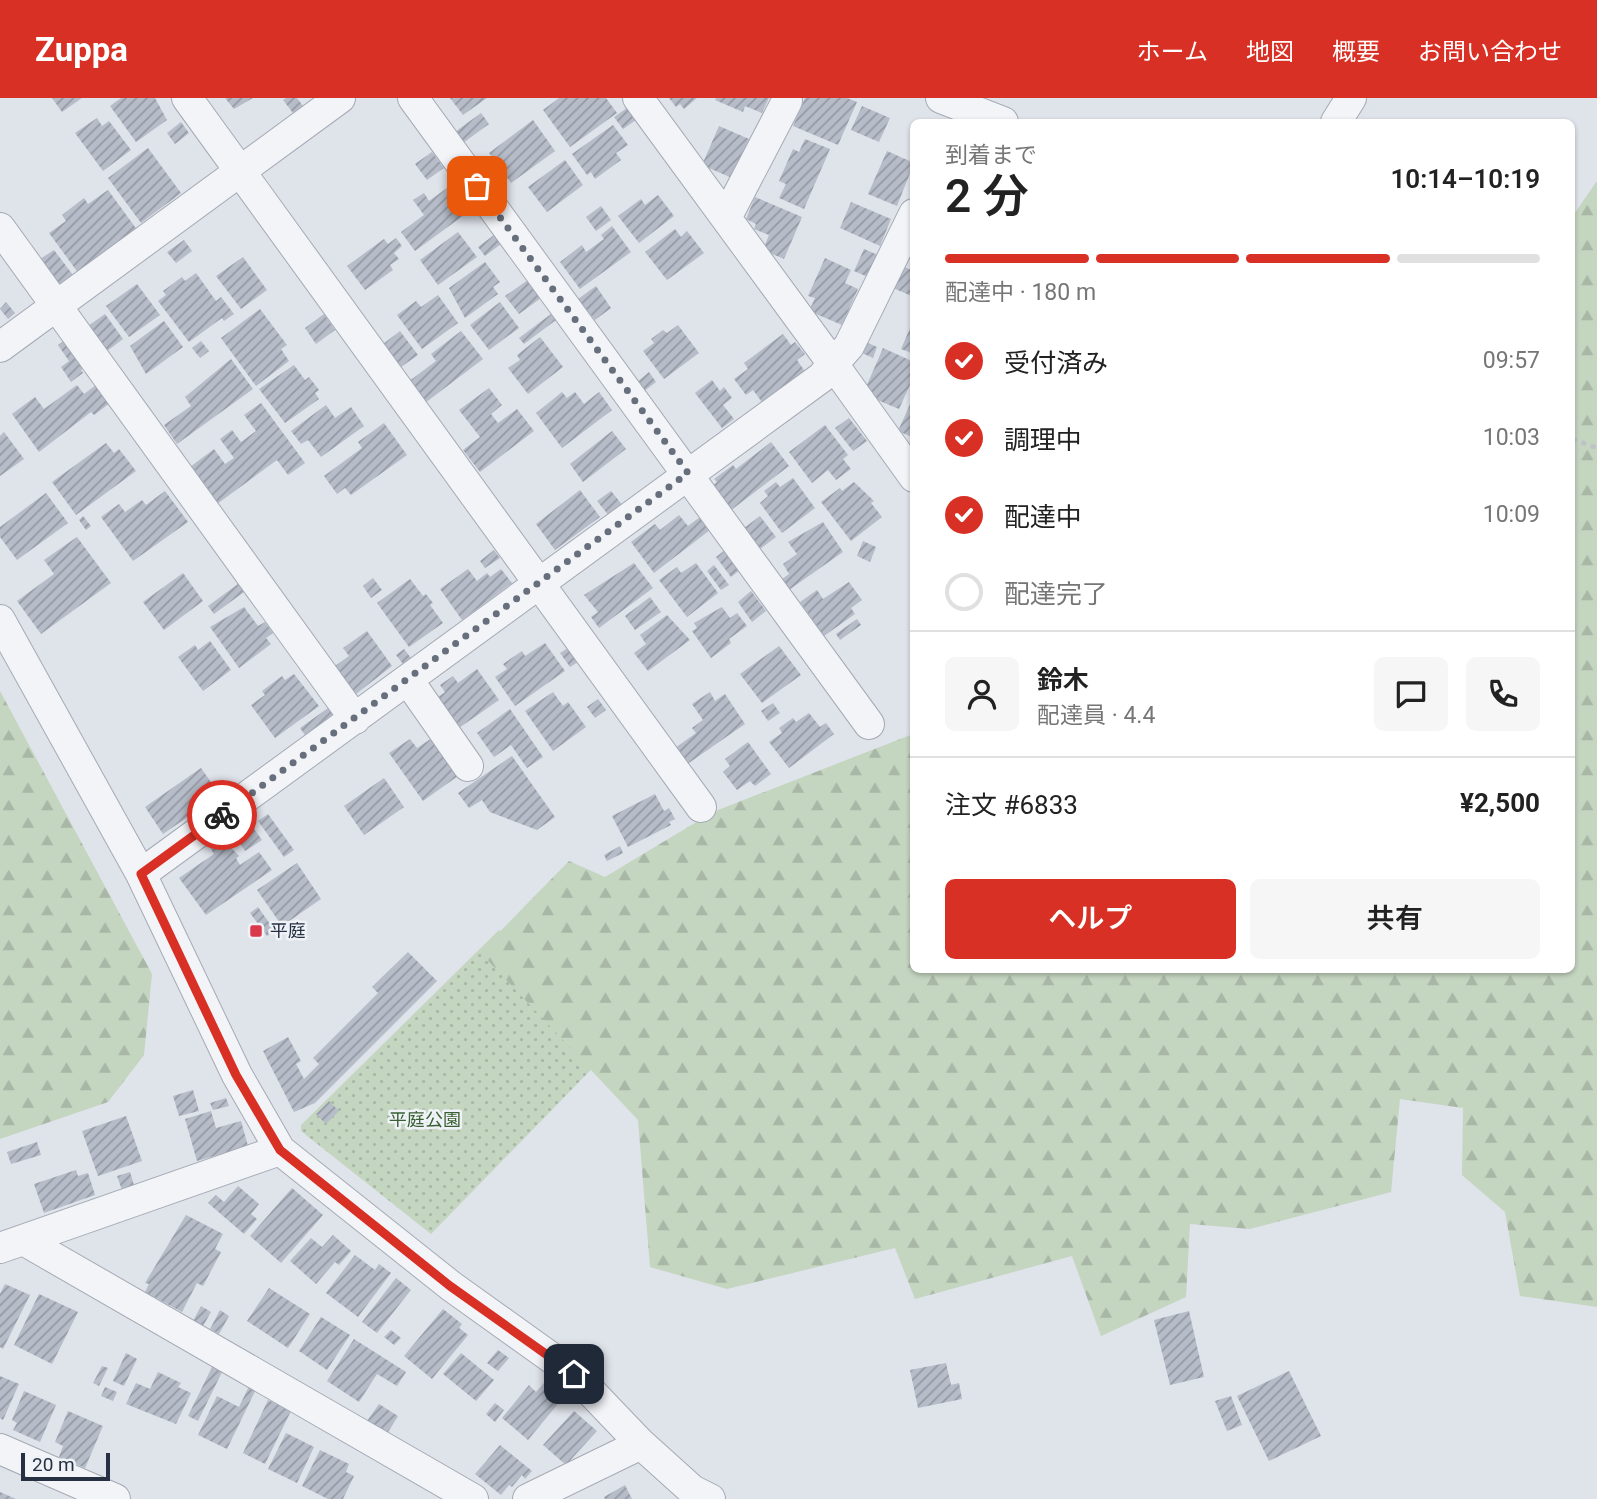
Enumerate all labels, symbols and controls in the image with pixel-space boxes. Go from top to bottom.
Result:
text: Zuppa [35,30,128,69]
text: ホーム [1137,38,1208,66]
text: 地図 [1246,38,1294,66]
text: 概要 [1332,38,1380,66]
text: お問い合わせ [1418,38,1562,66]
text: 到着まで [945,142,1037,169]
pin [447,156,507,216]
text: 10:14–10:19 [1390,164,1540,194]
icon: bag [458,167,496,205]
text: 2 分 [945,169,1029,223]
text: 配達中 · 180 m [945,279,1096,306]
icon: check [945,342,983,380]
text: 09:57 [1483,347,1540,374]
text: 受付済み [1004,348,1108,378]
icon: check [945,419,983,457]
text: 10:03 [1483,424,1540,451]
text: 調理中 [1004,425,1082,455]
icon: check [945,496,983,534]
text: 10:09 [1483,501,1540,528]
text: 配達中 [1004,502,1082,532]
text: 配達完了 [1004,579,1108,609]
button: person [945,657,1019,731]
button: chat [1374,657,1448,731]
button: phone [1466,657,1540,731]
text: 鈴木 [1037,665,1089,695]
text: 配達員 · 4.4 [1037,702,1155,729]
courier [187,780,257,850]
text: ¥2,500 [1460,788,1540,818]
text: 注文 #6833 [945,790,1078,820]
icon: bike [203,796,241,834]
button: ヘルプ [945,879,1236,959]
button: 共有 [1250,879,1540,959]
place label: 平庭 [270,920,306,941]
marker: 平庭 [248,923,264,939]
park label: 平庭公園 [389,1109,461,1130]
pin [544,1344,604,1404]
icon: home [555,1355,593,1393]
scale bar [21,1450,110,1482]
text: 20 m [32,1453,75,1476]

